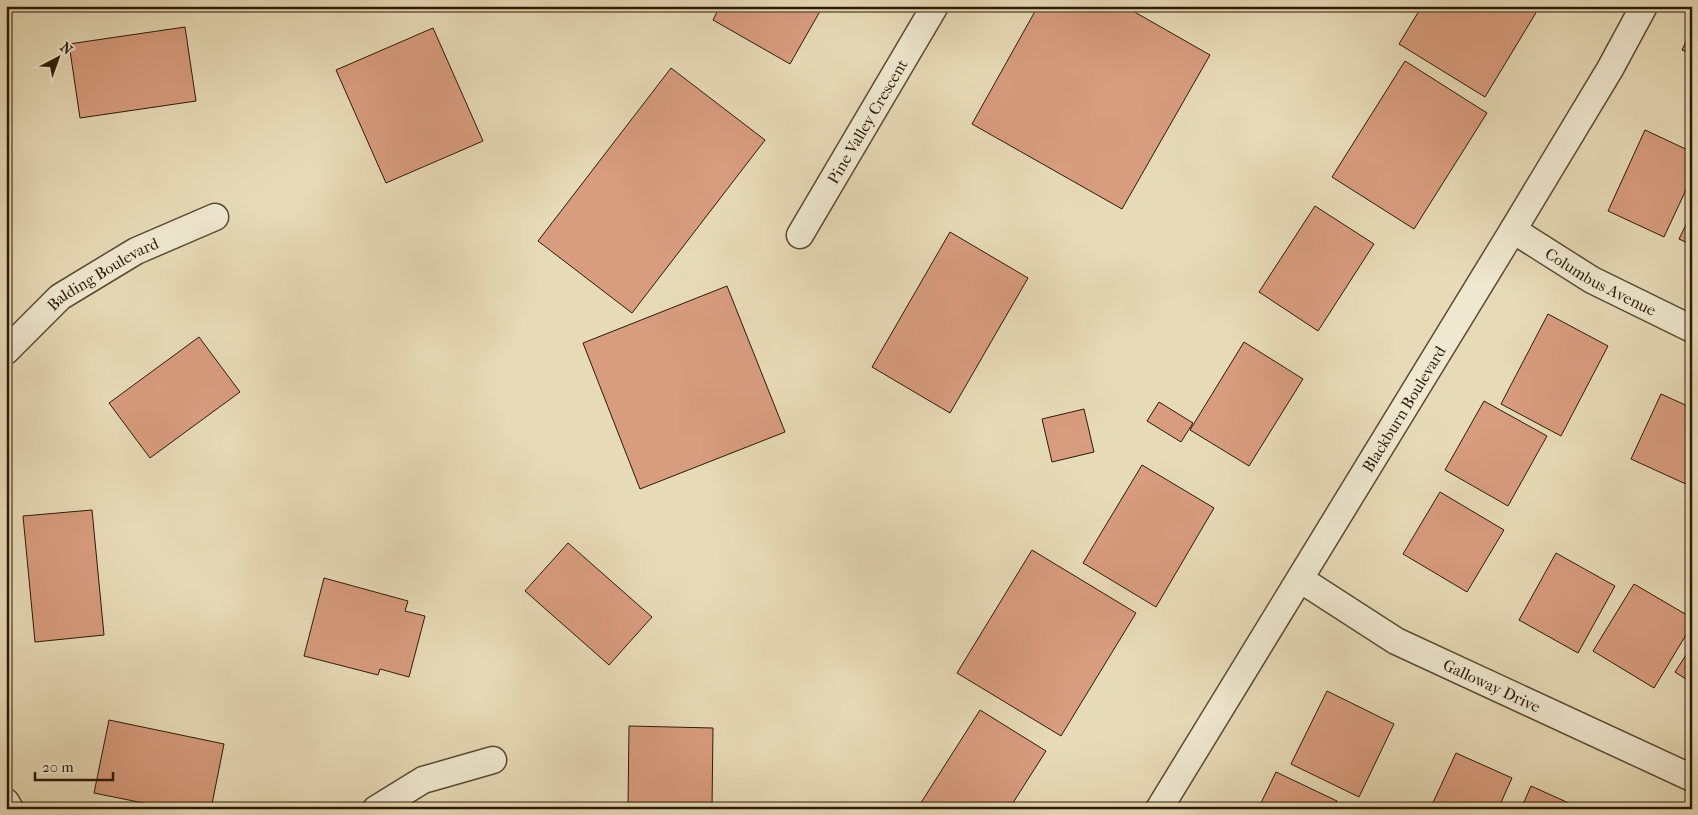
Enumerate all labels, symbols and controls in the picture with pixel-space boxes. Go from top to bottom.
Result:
north arrow [32,32,82,82]
text: N [57,39,76,59]
street label: Pine Valley Crescent [823,55,911,187]
street label: Balding Boulevard [43,233,161,314]
street label: Columbus Avenue [1542,243,1659,320]
street label: Blackburn Boulevard [1358,342,1450,475]
street label: Galloway Drive [1440,655,1544,716]
scale bar [35,750,112,782]
text: 20 m [42,758,74,776]

